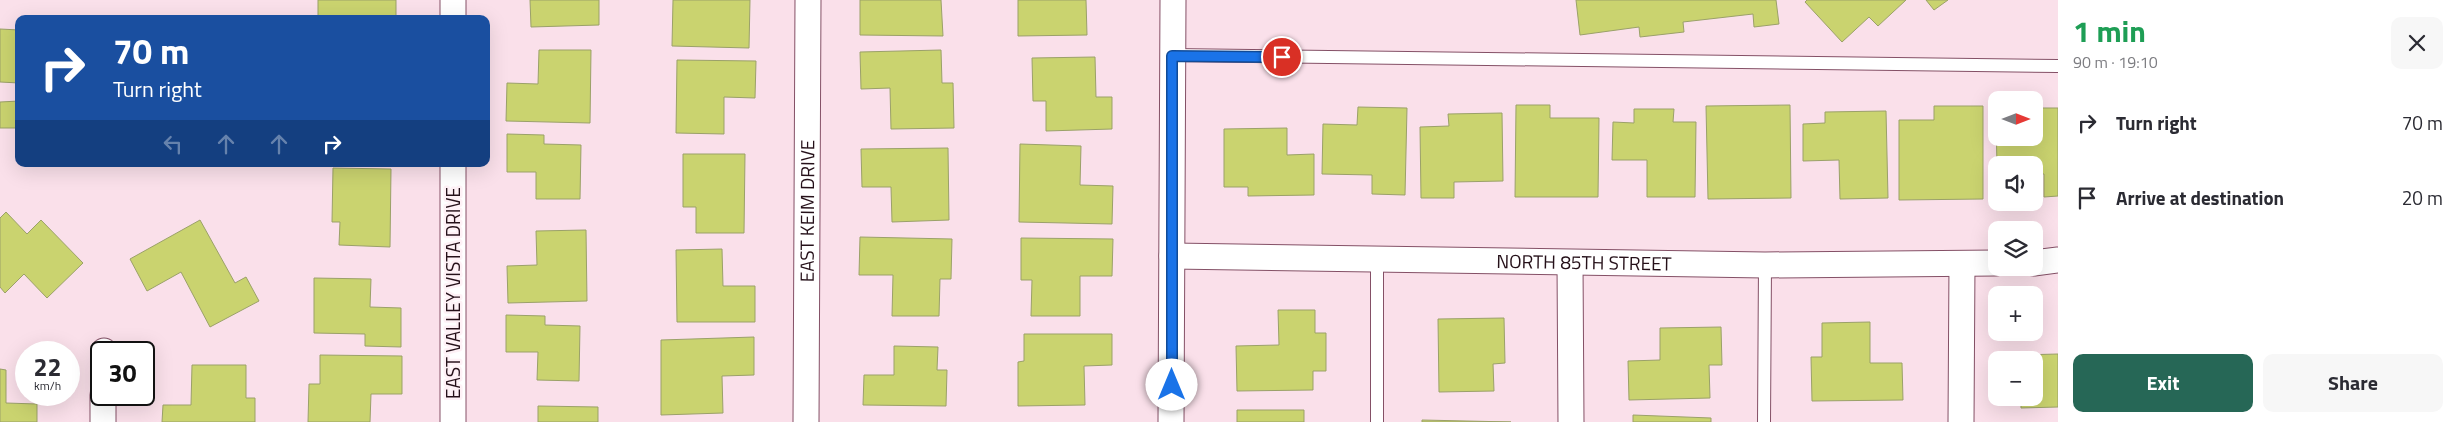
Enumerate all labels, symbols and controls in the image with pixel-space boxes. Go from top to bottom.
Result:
text: 1 min [2073,8,2146,54]
button: close [2391,17,2443,69]
text: 70 m [113,24,189,78]
icon: right [30,35,95,100]
pin [1261,36,1303,78]
icon: arrive [1268,43,1296,71]
text: 90 m · 19:10 [2073,50,2158,74]
text: Turn right [113,72,202,106]
north arrow [1988,91,2042,146]
map controls [1988,91,2043,406]
text: Turn right [2116,108,2197,137]
text: 70 m [2402,108,2443,137]
icon: right [2073,109,2101,137]
icon: left [159,130,187,158]
icon: ahead [212,130,240,158]
icon: ahead [265,130,293,158]
icon: right [318,130,346,158]
street label: EAST KEIM DRIVE [792,140,821,282]
button: sound [1988,156,2043,211]
text: Arrive at destination [2116,183,2284,212]
text: 20 m [2402,183,2443,212]
icon: arrive [2073,184,2101,212]
street label: EAST VALLEY VISTA DRIVE [438,187,467,399]
button: layers [1988,221,2043,276]
street label: NORTH 85TH STREET [1496,246,1672,278]
button: + [1988,286,2043,341]
speed limit sign: 30 [90,341,155,406]
text: 22 [33,348,62,386]
button: − [1988,351,2043,406]
button: Exit [2073,354,2253,412]
button: Share [2263,354,2443,412]
position arrow [1145,358,1197,410]
text: km/h [34,376,61,395]

